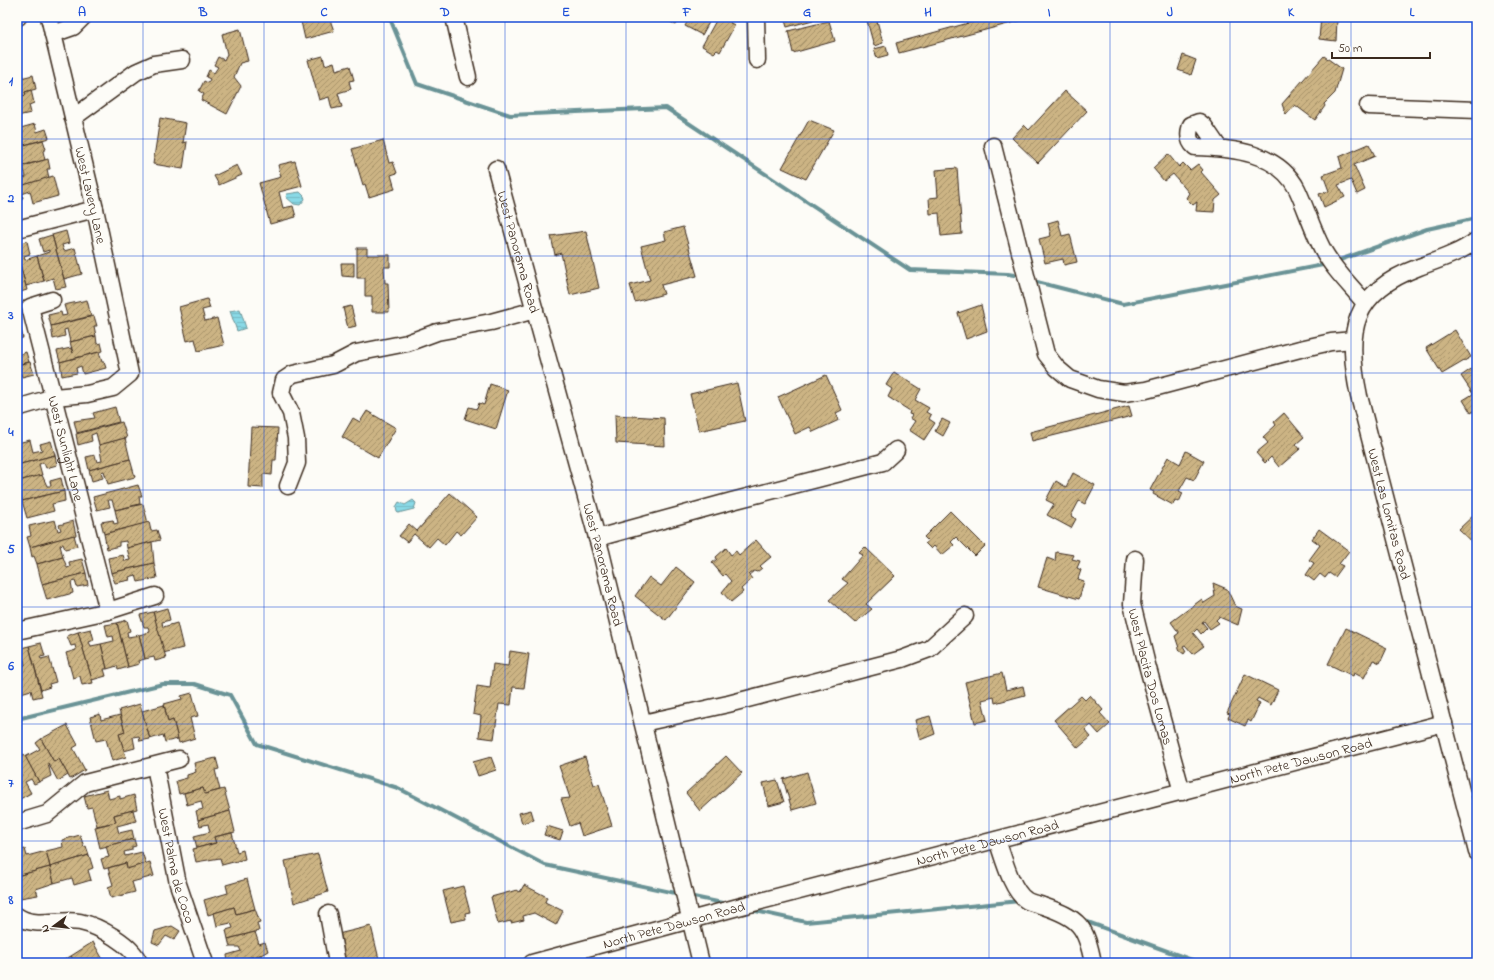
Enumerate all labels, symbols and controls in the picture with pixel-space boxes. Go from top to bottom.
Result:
text: A [78,3,86,22]
text: B [198,3,208,22]
text: C [320,3,328,22]
text: D [439,3,450,22]
text: E [562,3,570,22]
text: F [682,3,692,22]
text: G [803,3,811,22]
text: H [924,3,932,22]
text: I [1047,3,1051,22]
text: J [1167,3,1173,22]
text: K [1288,3,1295,22]
text: L [1410,3,1416,22]
scale bar [1332,34,1430,60]
text: 50 m [1338,40,1362,58]
text: 1 [9,72,14,91]
street label: West Lavery Lane [67,145,111,247]
text: 2 [7,189,15,208]
street label: West Panorama Road [491,189,544,316]
text: 3 [7,306,14,325]
street label: West Sunlight Lane [41,394,89,504]
text: 4 [7,423,14,442]
street label: West Las Lomitas Road [1361,446,1415,582]
street label: West Panorama Road [576,501,628,629]
text: 5 [7,540,15,559]
street label: West Placita Dos Lomas [1121,606,1178,748]
text: 6 [7,657,14,676]
street label: North Pete Dawson Road [1228,733,1375,790]
text: 7 [8,774,14,793]
street label: West Palma de Coco [151,807,200,926]
street label: North Pete Dawson Road [914,815,1061,872]
text: 8 [8,891,14,910]
street label: North Pete Dawson Road [601,897,748,955]
north arrow [34,906,74,946]
text: N [37,923,54,934]

